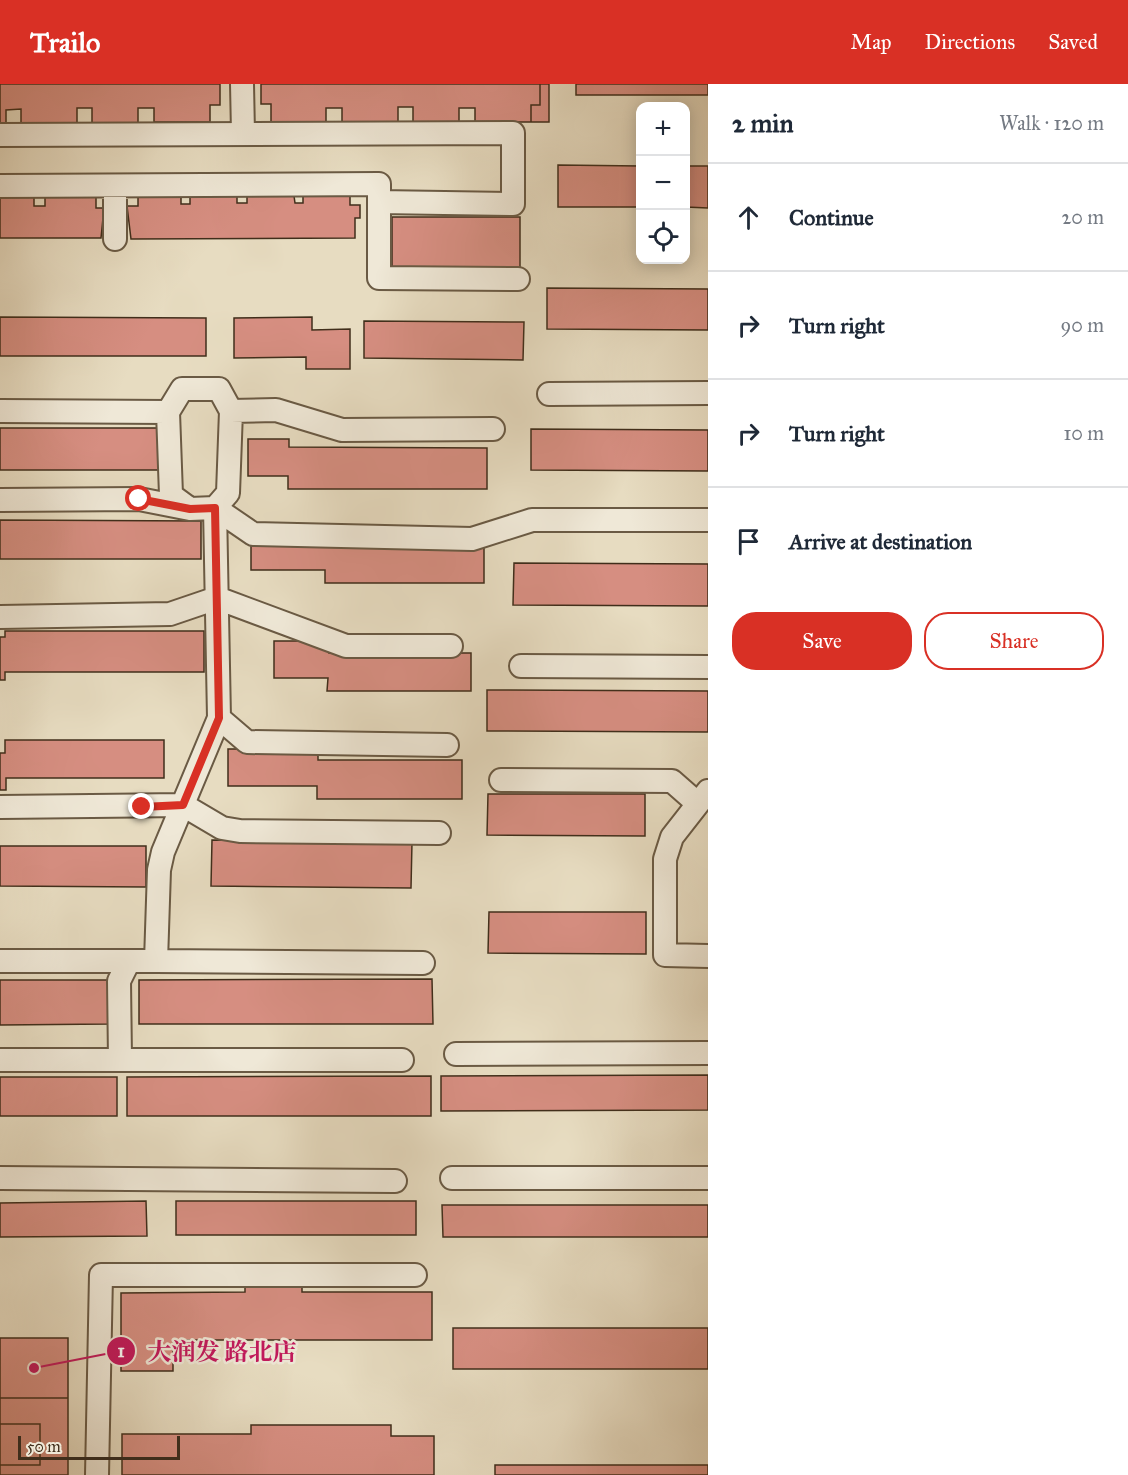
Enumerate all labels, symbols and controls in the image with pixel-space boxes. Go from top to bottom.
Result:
text: Trailo [30,25,100,60]
text: Map [851,29,892,55]
text: Directions [925,29,1015,55]
text: Saved [1048,29,1098,55]
map controls [636,102,690,264]
button: + [636,102,690,156]
text: 2 min [732,107,793,139]
text: Walk · 120 m [999,111,1104,135]
button: − [636,156,690,210]
icon: ahead [732,201,765,234]
text: Continue [789,204,874,231]
text: 20 m [1061,205,1104,229]
button: locate [636,210,690,264]
icon: right [732,309,765,342]
text: Turn right [789,312,885,339]
text: 90 m [1061,313,1104,337]
icon: right [732,417,765,450]
text: Turn right [789,420,885,447]
text: 10 m [1063,421,1104,445]
route start [125,485,151,511]
icon: arrive [732,525,765,558]
text: Arrive at destination [789,528,972,555]
button: Save [732,612,912,670]
button: Share [924,612,1104,670]
route end [128,793,154,819]
callout: 大润发 路北店 [106,1330,309,1372]
text: 大润发 路北店 [147,1337,297,1367]
text: 1 [117,1340,125,1362]
scale bar [18,1433,180,1460]
text: 50 m [27,1437,61,1456]

